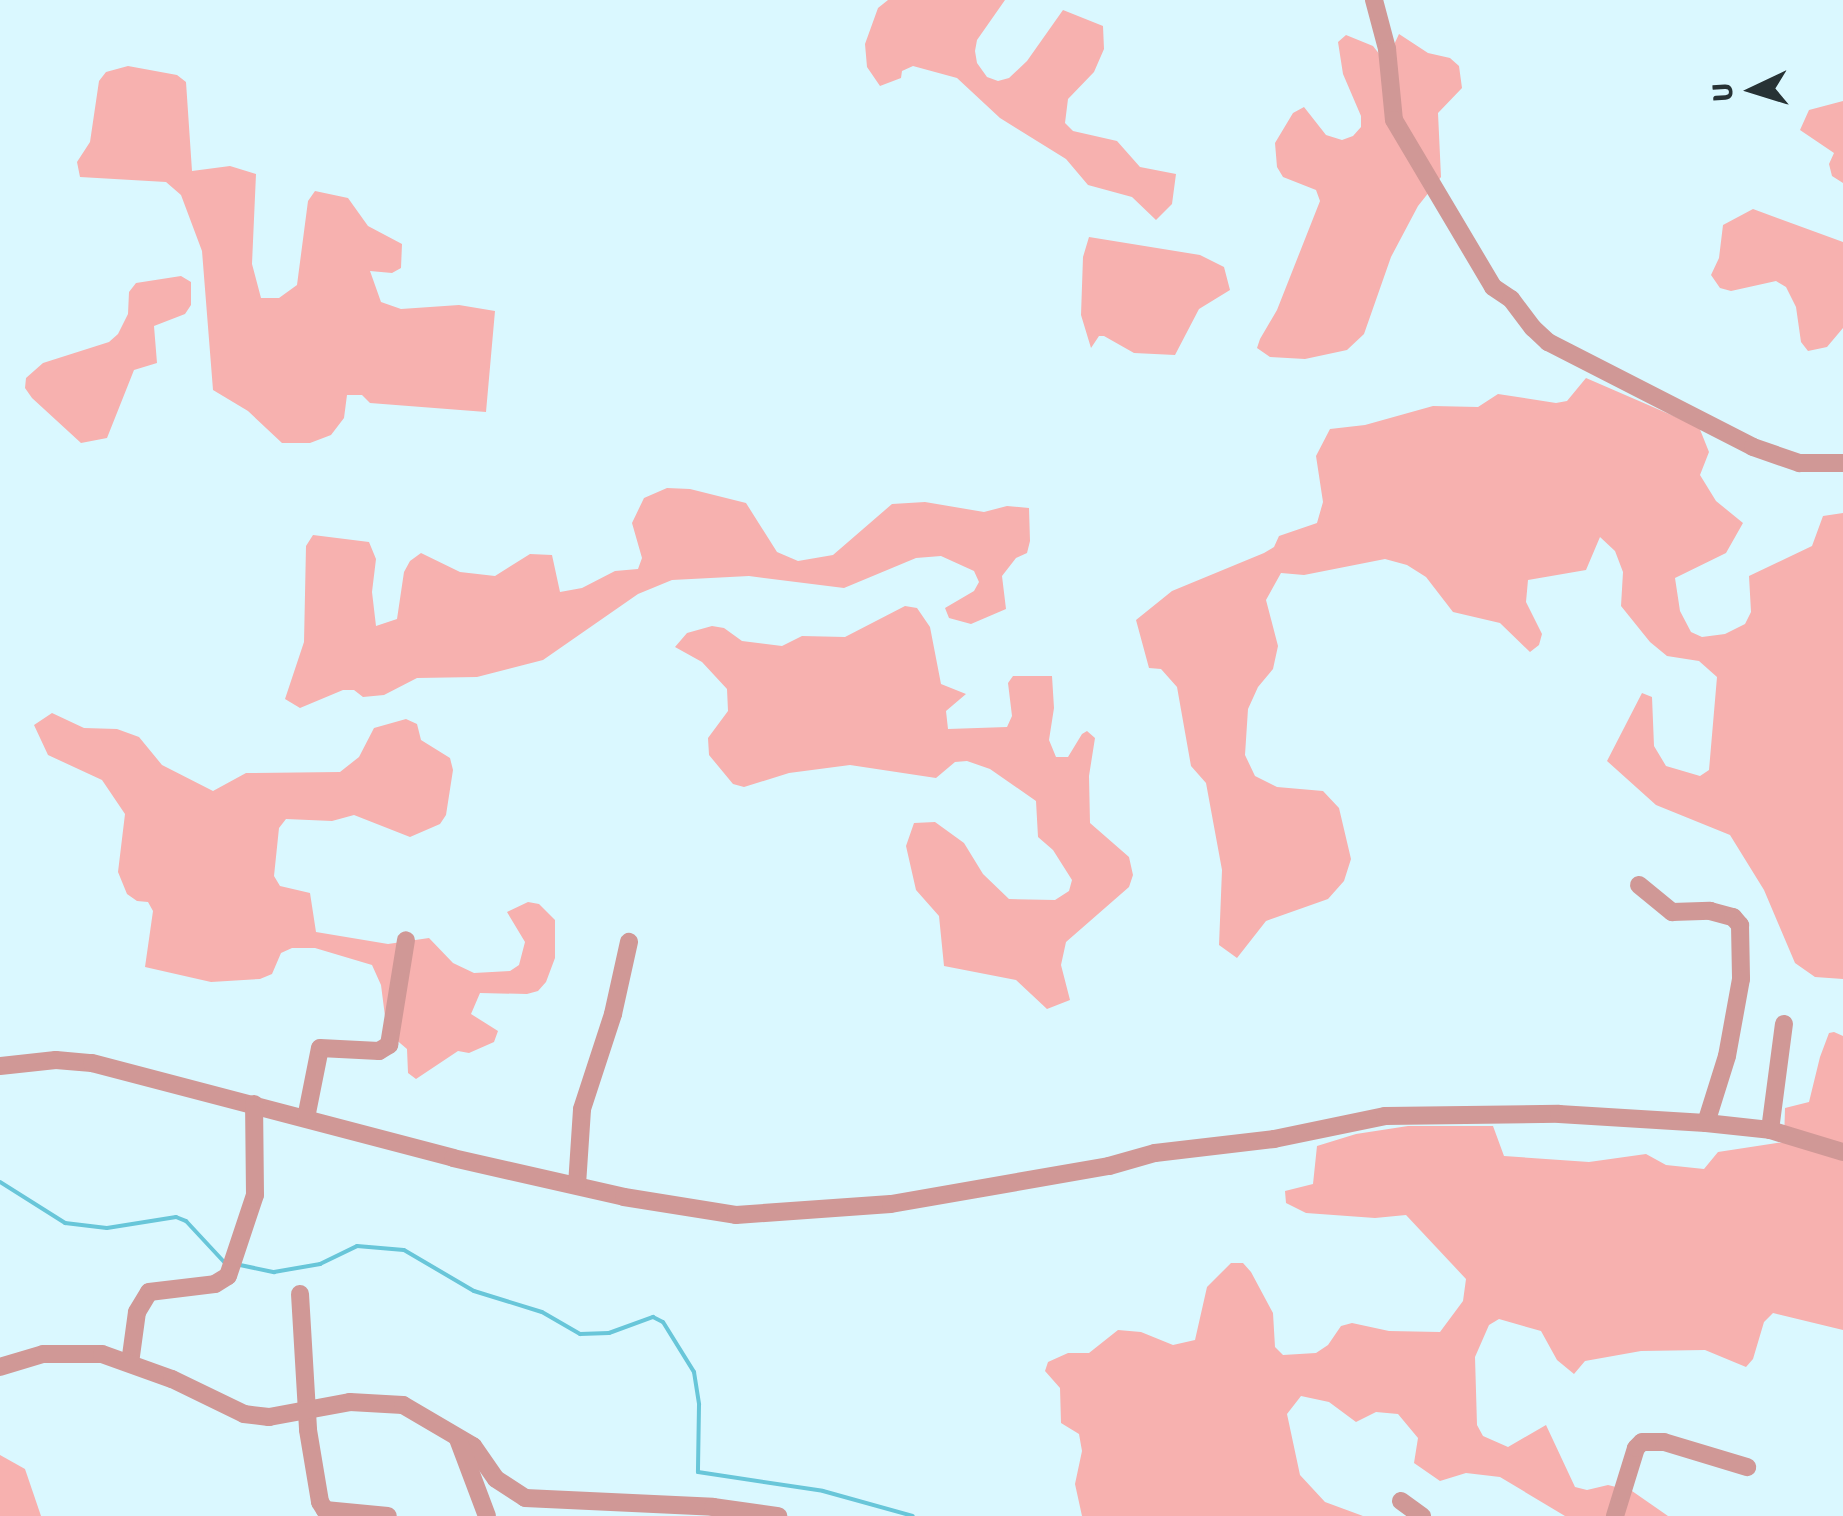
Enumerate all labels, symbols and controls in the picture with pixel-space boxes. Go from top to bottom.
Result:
north arrow [1703,40,1803,140]
text: U [1705,82,1741,103]

